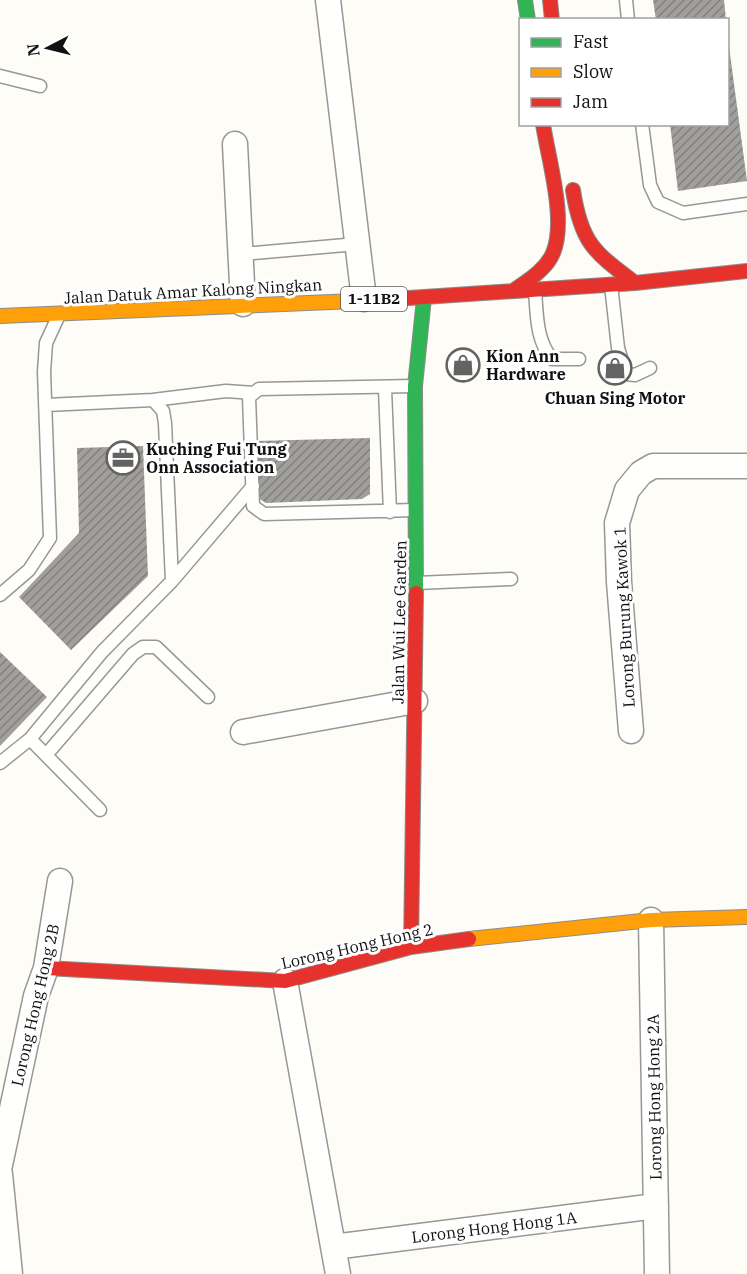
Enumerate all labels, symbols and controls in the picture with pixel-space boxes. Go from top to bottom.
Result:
north arrow [18,18,78,78]
legend [519,18,729,126]
text: Fast [573,30,608,53]
text: N [22,42,44,57]
text: Slow [573,60,613,83]
text: Jam [573,90,608,113]
street label: Jalan Datuk Amar Kalong Ningkan [63,274,323,308]
road number: 1-11B2 [341,287,407,311]
place label: Kion Ann Hardware [486,346,566,384]
shop icon: Kion Ann Hardware [445,347,481,383]
shop icon: Chuan Sing Motor [597,350,633,386]
place label: Chuan Sing Motor [545,388,685,408]
place label: Kuching Fui Tung Onn Association [146,439,288,477]
office icon: Kuching Fui Tung Onn Association [105,440,141,476]
street label: Lorong Burung Kawok 1 [609,526,639,708]
street label: Jalan Wui Lee Garden [388,540,410,704]
street label: Lorong Hong Hong 2 [279,919,435,973]
street label: Lorong Hong Hong 2B [7,922,63,1088]
street label: Lorong Hong Hong 2A [643,1014,665,1180]
street label: Lorong Hong Hong 1A [410,1207,578,1247]

